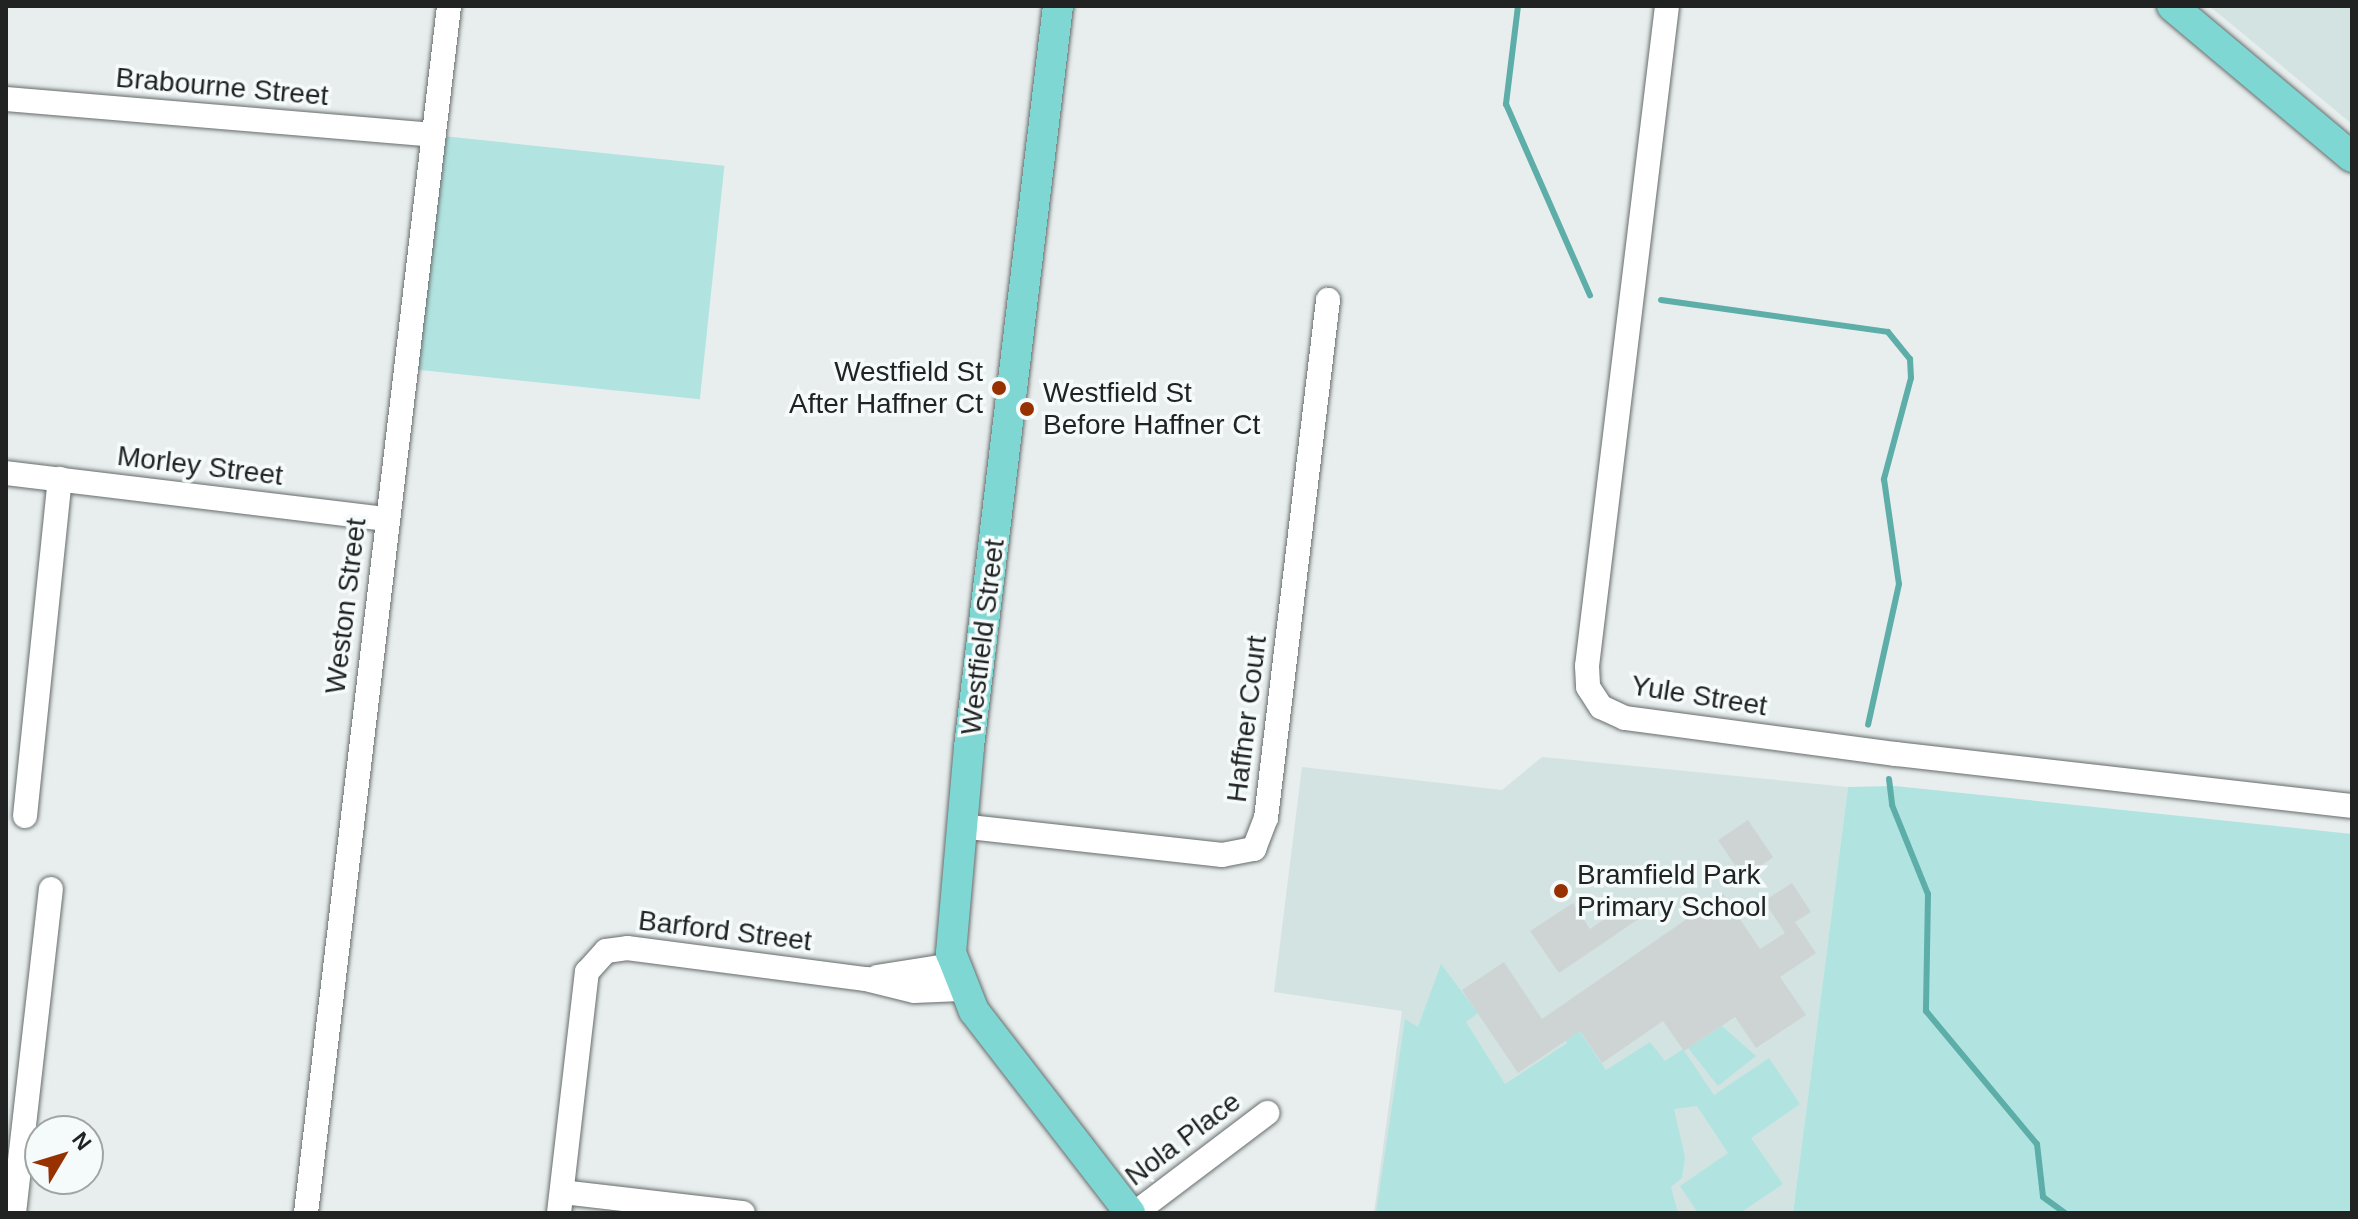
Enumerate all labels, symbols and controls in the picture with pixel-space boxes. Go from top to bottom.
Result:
street label: Brabourne Street [114,61,330,113]
place label: Westfield St After Haffner Ct [789,355,983,421]
place label: Westfield St Before Haffner Ct [1043,376,1260,442]
marker: Westfield St After Haffner Ct [990,379,1008,397]
marker: Westfield St Before Haffner Ct [1018,400,1036,418]
street label: Morley Street [115,439,285,493]
street label: Weston Street [319,516,373,696]
street label: Westfield Street [954,537,1012,737]
street label: Haffner Court [1220,634,1274,804]
street label: Yule Street [1629,669,1769,723]
place label: Bramfield Park Primary School [1577,858,1767,924]
marker: Bramfield Park Primary School [1552,882,1570,900]
street label: Barford Street [636,904,814,958]
street label: Nola Place [1119,1085,1247,1193]
north arrow [24,1115,104,1195]
text: N [67,1127,96,1155]

